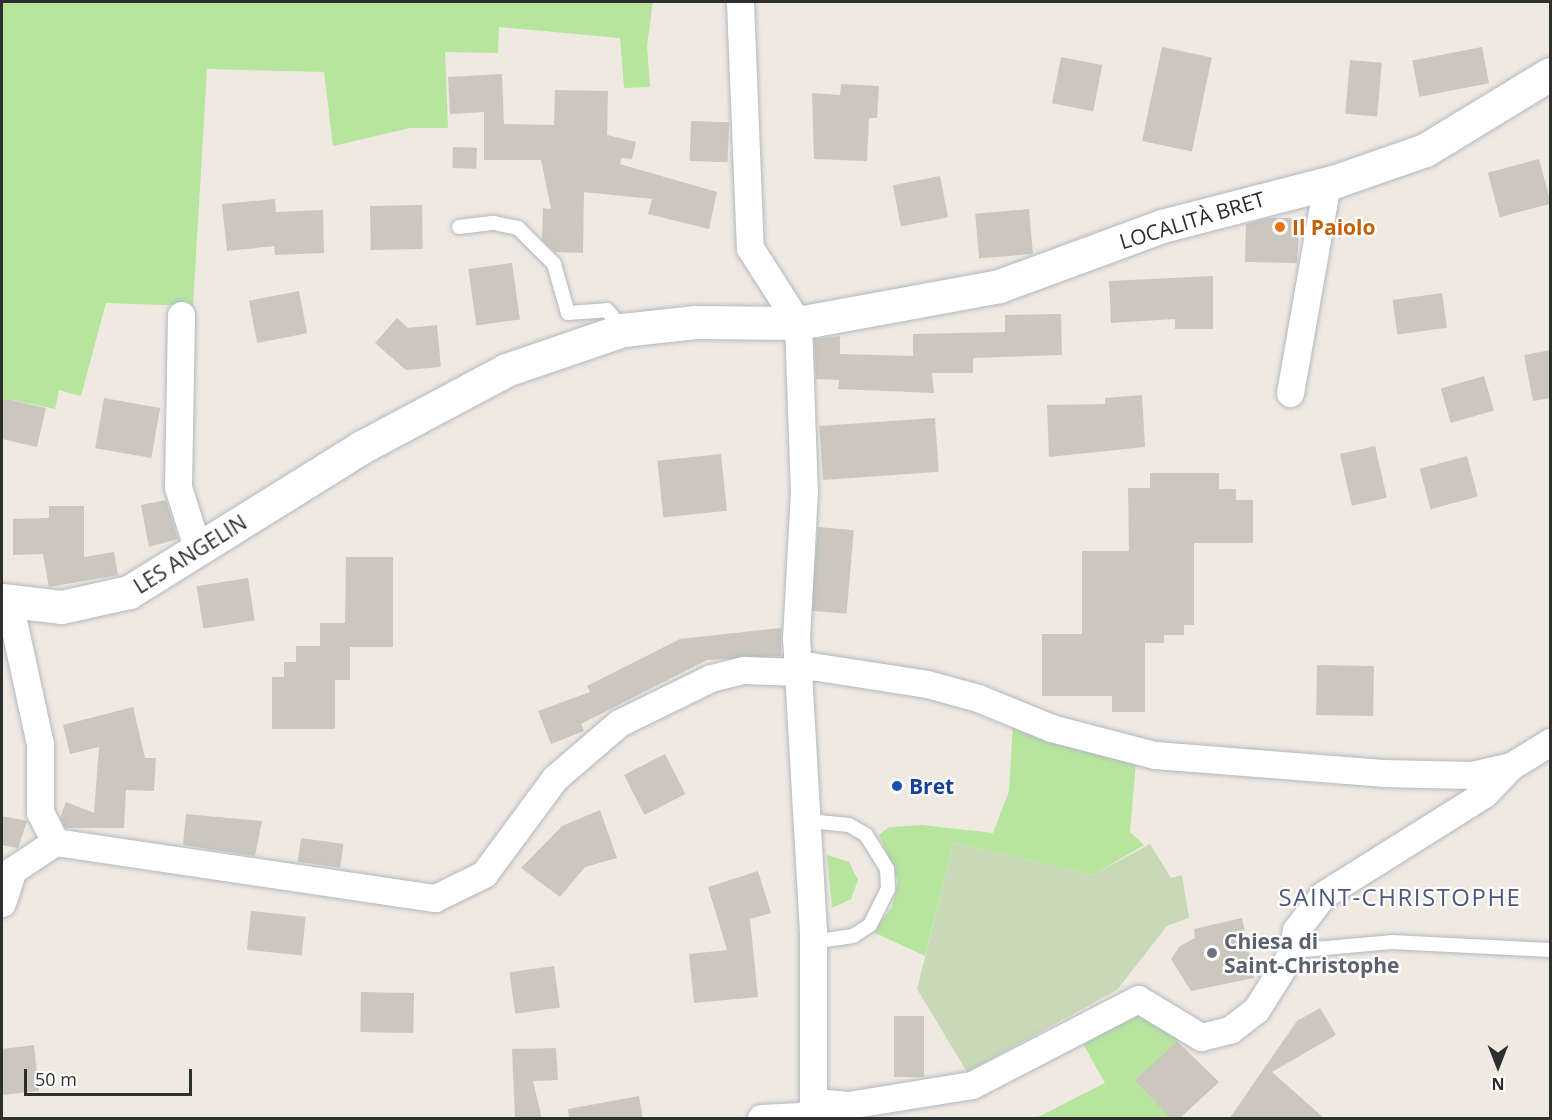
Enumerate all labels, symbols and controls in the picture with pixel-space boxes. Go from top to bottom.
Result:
street label: LOCALITÀ BRET [1116,186,1268,254]
place label: Il Paiolo [1292,214,1376,240]
marker: Il Paiolo [1273,220,1287,234]
street label: LES ANGELIN [129,509,251,599]
place label: Bret [909,773,954,799]
marker: Bret [890,779,904,793]
district label: SAINT-CHRISTOPHE [1279,883,1521,911]
place label: Chiesa di Saint-Christophe [1224,928,1400,978]
marker: Chiesa di Saint-Christophe [1205,946,1219,960]
north arrow [1468,1036,1528,1096]
scale bar [27,1057,195,1095]
text: 50 m [35,1067,77,1091]
text: N [1492,1073,1505,1095]

